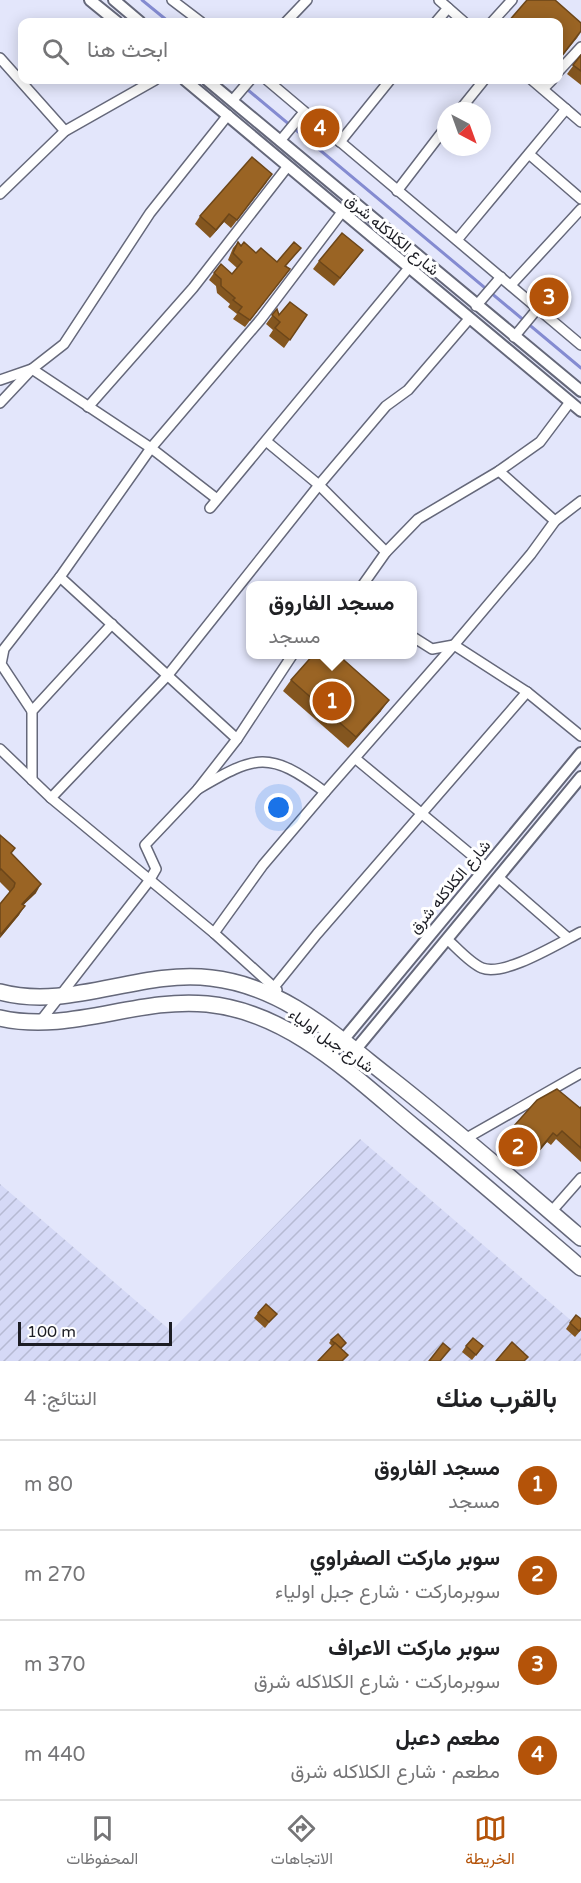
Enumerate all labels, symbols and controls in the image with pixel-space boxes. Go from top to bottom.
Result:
search box [18,18,563,84]
icon: search [39,35,72,68]
text: ابحث هنا [87,37,168,63]
north arrow [437,102,491,156]
pin: 4 [300,106,340,150]
street label: شارع الكلاكله شرق [340,190,443,281]
pin: 3 [530,274,568,320]
popup [246,581,417,659]
text: مسجد الفاروق [268,590,395,616]
text: مسجد [268,625,320,649]
pin: 1 [312,678,352,724]
your location [264,793,293,822]
street label: شارع الكلاكله شرق [405,836,496,939]
street label: شارع جبل اولياء [284,1004,377,1079]
pin: 2 [498,1124,538,1170]
scale bar [18,1319,172,1346]
text: 100 m [27,1322,76,1342]
text: بالقرب منك [436,1383,557,1414]
text: النتائج: 4 [24,1387,97,1411]
text: مسجد الفاروق [374,1455,500,1481]
text: 80 m [24,1473,73,1497]
text: 1 [531,1473,544,1497]
text: مسجد [448,1490,500,1514]
text: سوبر ماركت الصفراوي [310,1545,500,1571]
text: 270 m [24,1563,85,1587]
text: 2 [531,1563,544,1587]
text: سوبرماركت · شارع جبل اولياء [275,1580,500,1604]
text: سوبر ماركت الاعراف [328,1635,500,1661]
text: 370 m [24,1653,85,1677]
text: 3 [531,1653,544,1677]
text: سوبرماركت · شارع الكلاكله شرق [254,1670,500,1694]
text: مطعم دعبل [395,1725,500,1751]
text: 440 m [24,1743,85,1767]
text: 4 [531,1743,544,1767]
text: مطعم · شارع الكلاكله شرق [290,1760,500,1784]
tab: المحفوظات [66,1812,138,1873]
tab: الاتجاهات [271,1812,333,1873]
tab: الخريطة [465,1812,515,1873]

